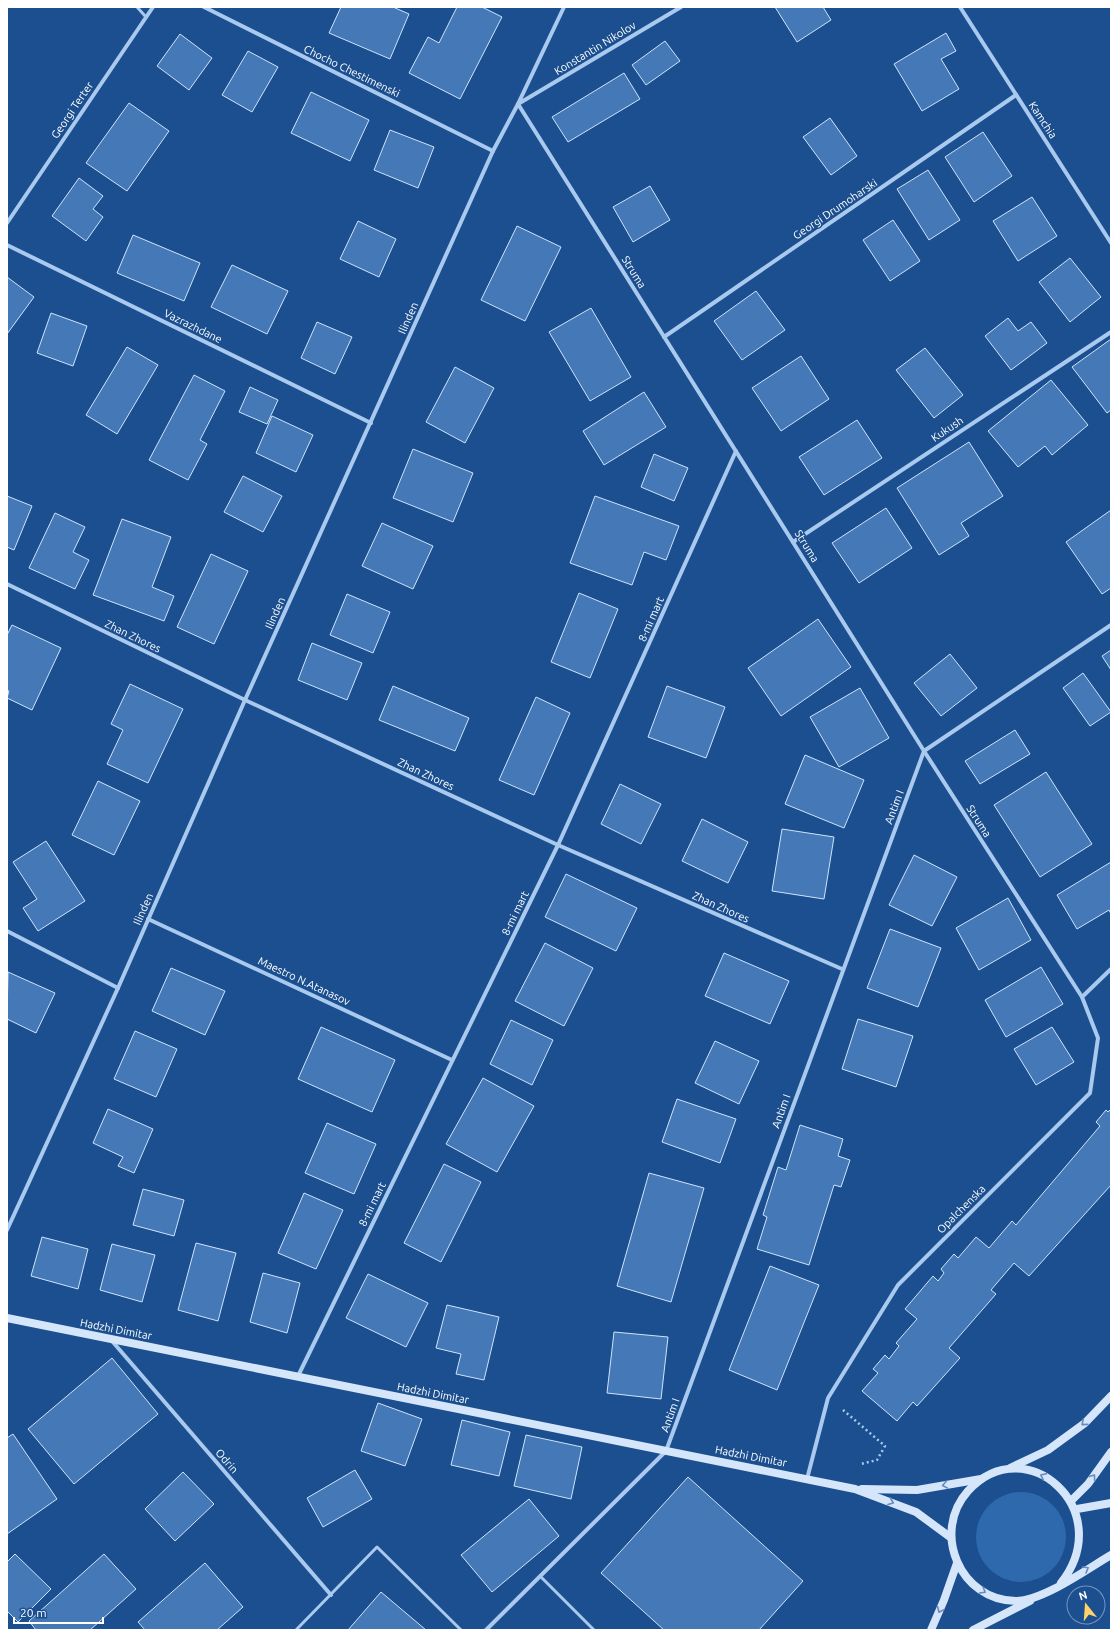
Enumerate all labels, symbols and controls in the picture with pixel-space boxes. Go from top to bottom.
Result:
street label: Konstantin Nikolov [552,19,639,77]
street label: Chocho Chestimenski [302,42,402,100]
street label: Georgi Terter [49,79,96,141]
street label: Kamchia [1027,99,1059,141]
street label: Georgi Drumoharski [791,176,879,242]
street label: Struma [619,254,649,290]
street label: Ilinden [396,300,420,336]
street label: Vazrazhdane [162,307,224,345]
street label: Kukush [929,414,965,444]
street label: Struma [792,528,822,564]
street label: 8-mi mart [636,594,666,643]
street label: Ilinden [263,595,287,631]
street label: Zhan Zhores [103,617,163,655]
street label: Zhan Zhores [396,756,456,792]
street label: Antim I [882,788,906,826]
street label: Struma [964,803,994,839]
street label: 8-mi mart [499,888,531,937]
street label: Zhan Zhores [691,889,751,925]
street label: Ilinden [131,891,155,927]
street label: Maestro N.Atanasov [256,954,352,1008]
street label: Antim I [769,1092,793,1130]
street label: 8-mi mart [356,1179,388,1228]
street label: Opalchenska [934,1182,988,1236]
street label: Hadzhi Dimitar [79,1316,154,1342]
street label: Hadzhi Dimitar [396,1380,471,1406]
street label: Antim I [658,1396,682,1434]
one-way arrow [1081,1419,1088,1426]
street label: Hadzhi Dimitar [714,1443,789,1469]
street label: Odrin [213,1446,241,1476]
one-way arrow [1040,1472,1047,1480]
one-way arrow [1088,1475,1095,1482]
one-way arrow [942,1480,948,1489]
one-way arrow [888,1498,895,1506]
one-way arrow [1082,1567,1089,1574]
north arrow [1066,1585,1106,1625]
one-way arrow [979,1586,986,1593]
text: N [1077,1588,1089,1602]
scale bar [14,1599,103,1625]
text: 20 m [20,1606,47,1619]
one-way arrow [937,1606,945,1614]

